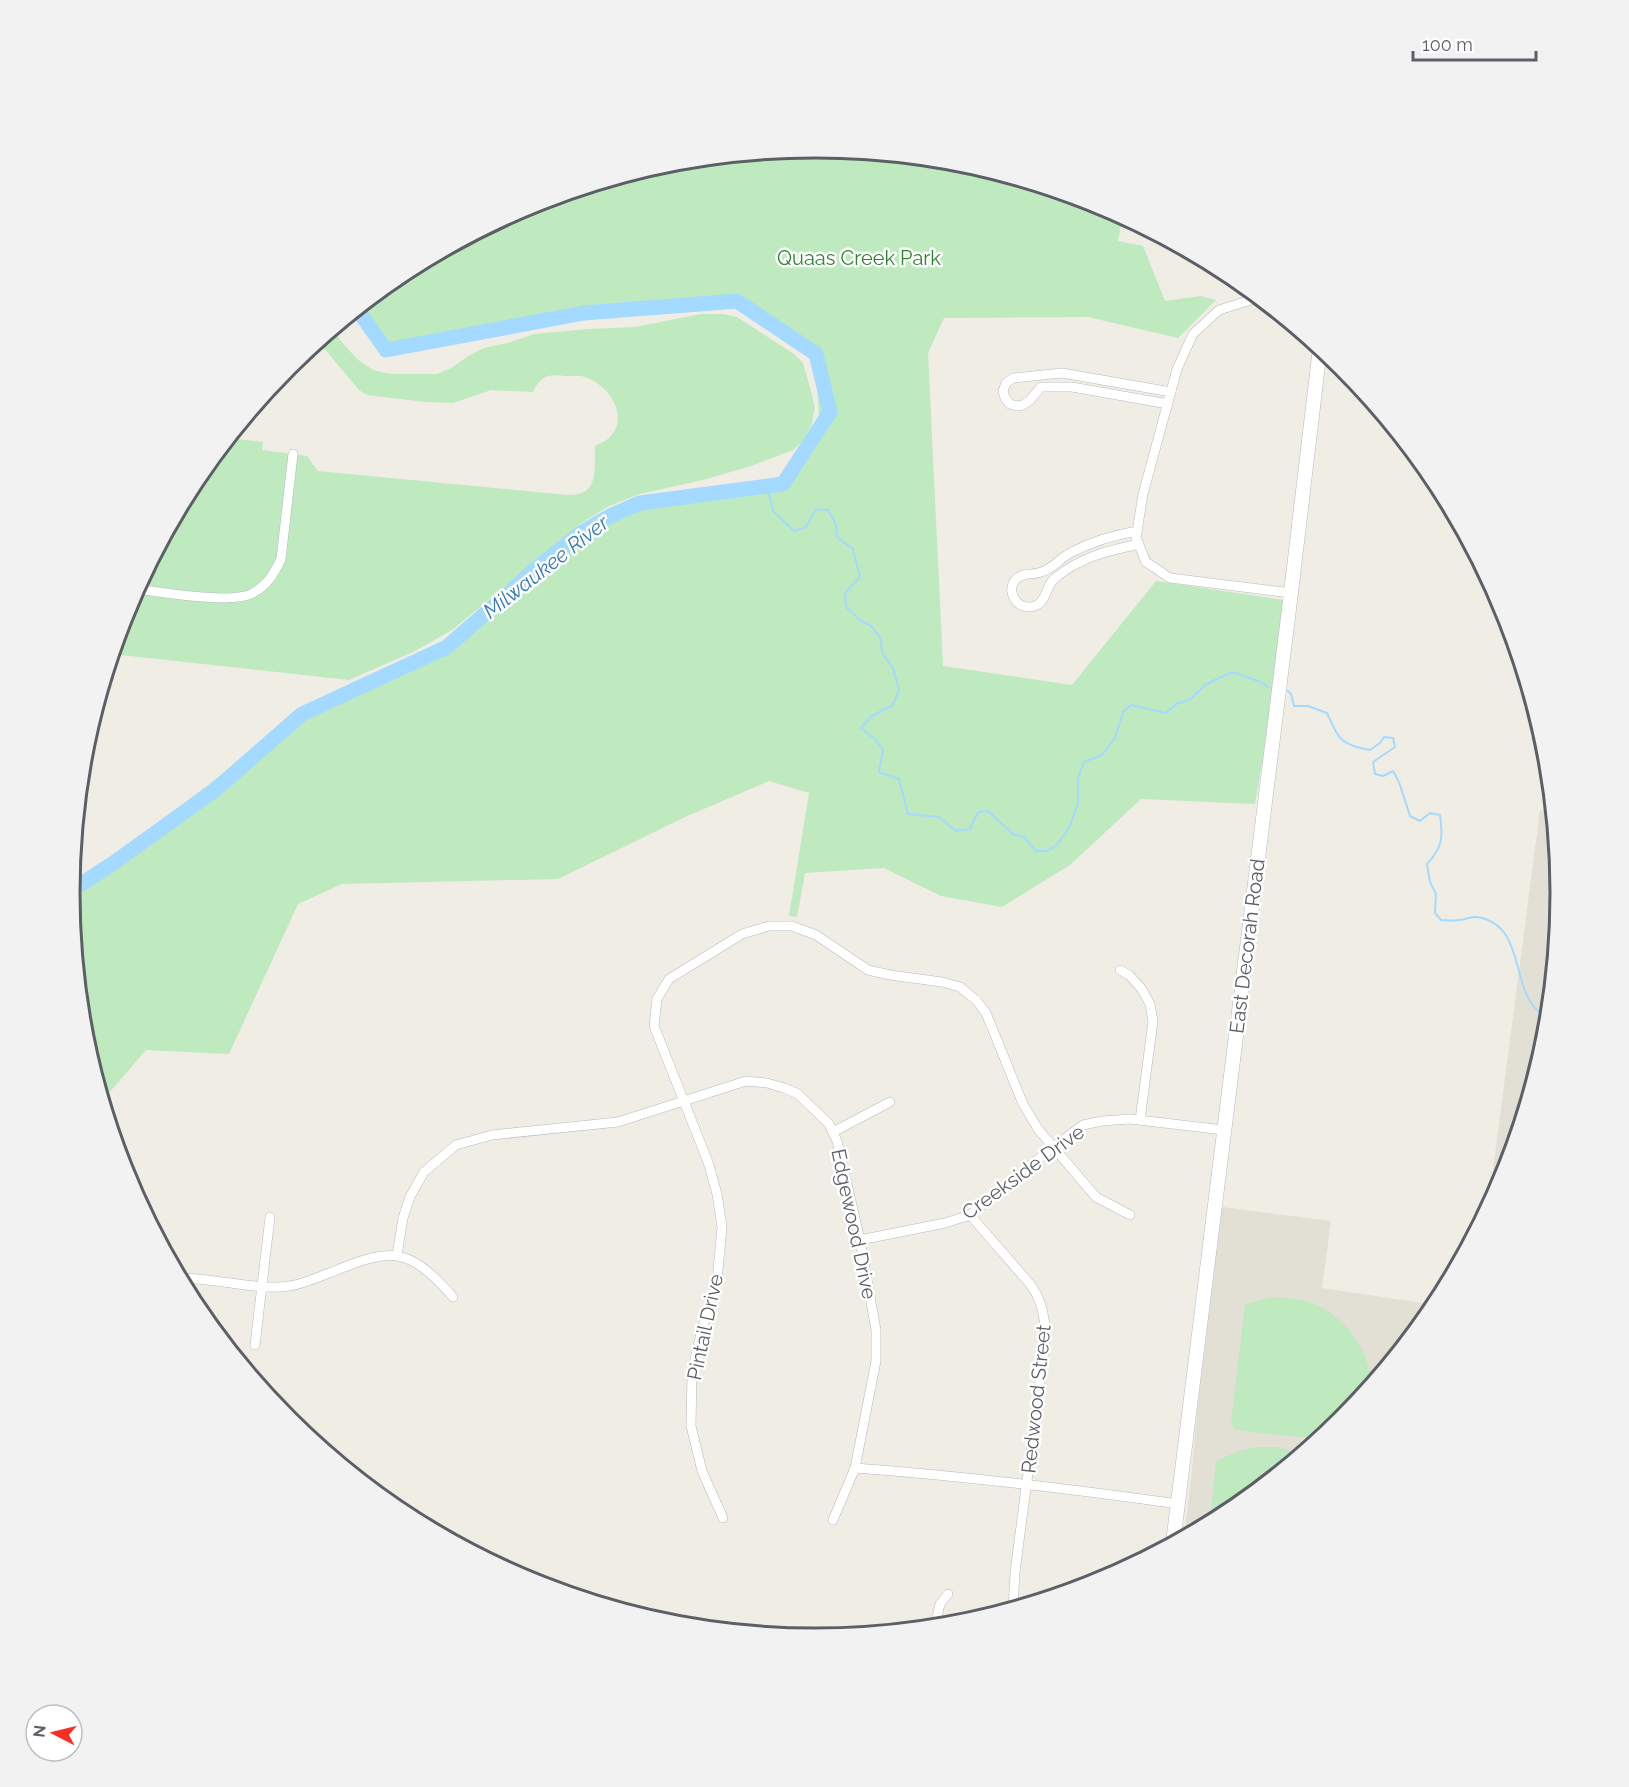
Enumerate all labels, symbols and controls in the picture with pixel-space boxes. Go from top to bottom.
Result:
scale bar [1413,24,1536,62]
text: 100 m [1422,34,1473,55]
park label: Quaas Creek Park [777,246,941,270]
water label: Milwaukee River [478,509,614,623]
street label: East Decorah Road [1224,857,1270,1035]
street label: Creekside Drive [957,1119,1089,1224]
street label: Edgewood Drive [826,1147,882,1302]
street label: Pintail Drive [682,1271,728,1382]
street label: Redwood Street [1016,1323,1056,1475]
north arrow [24,1703,84,1763]
text: N [29,1724,50,1738]

